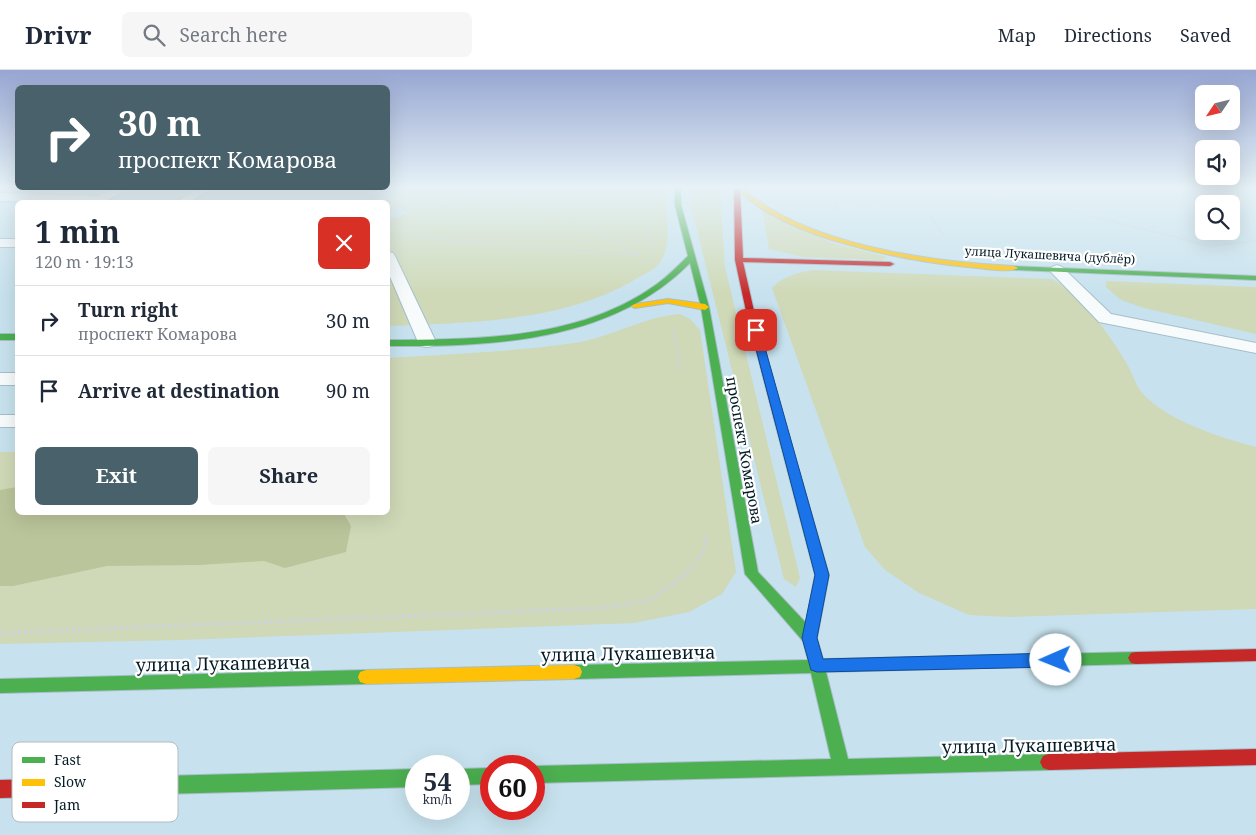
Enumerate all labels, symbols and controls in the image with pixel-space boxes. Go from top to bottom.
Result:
search box [122,12,472,57]
text: Drivr [25,18,92,51]
icon: search [140,21,168,49]
text: Search here [180,22,287,48]
text: Map [998,23,1036,47]
text: Directions [1064,23,1152,47]
text: Saved [1180,23,1231,47]
north arrow [1195,85,1240,130]
map controls [1195,85,1240,240]
text: 30 m [118,99,201,146]
icon: right [35,105,100,170]
button: sound [1195,140,1240,185]
text: проспект Комарова [118,144,337,174]
button: search [1195,195,1240,240]
text: 1 min [35,211,120,252]
button: close [318,217,370,269]
street label: улица Лукашевича (дублёр) [964,242,1136,268]
text: 120 m · 19:13 [35,251,134,273]
text: Turn right [78,297,178,323]
icon: right [35,307,63,335]
text: 30 m [326,308,370,334]
pin [735,309,777,351]
icon: arrive [742,316,770,344]
text: проспект Комарова [78,323,237,345]
street label: проспект Комарова [722,375,768,525]
icon: arrive [35,377,63,405]
text: Arrive at destination [78,378,280,404]
text: 90 m [326,378,370,404]
button: Exit [35,447,198,505]
button: Share [208,447,370,505]
position arrow [1029,633,1081,685]
street label: улица Лукашевича [540,639,716,667]
street label: улица Лукашевича [135,649,311,677]
street label: улица Лукашевича [941,731,1117,759]
legend [12,742,178,822]
text: Fast [54,750,81,769]
speed limit sign: 60 [480,755,545,820]
text: 54 [423,764,452,798]
text: Slow [54,772,87,791]
text: km/h [423,791,452,808]
text: Jam [53,795,80,814]

